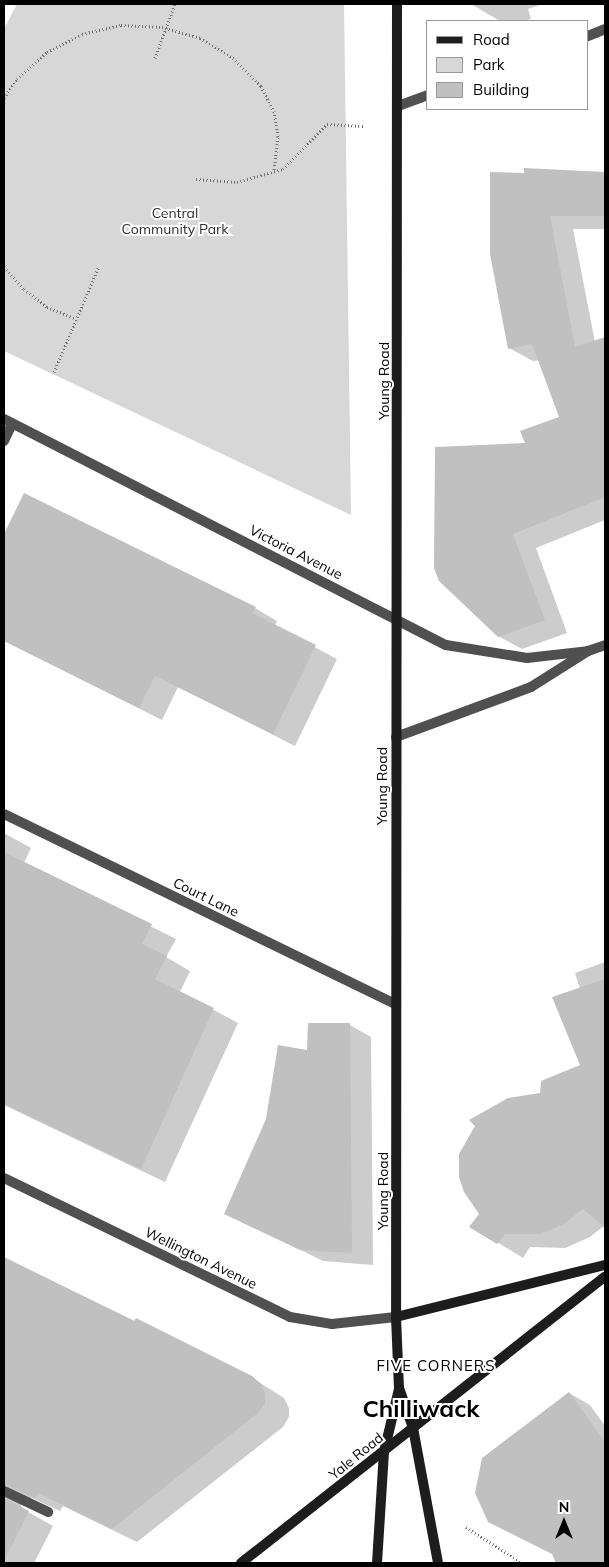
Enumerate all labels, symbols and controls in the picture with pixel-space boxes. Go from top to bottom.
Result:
legend [426,20,589,110]
text: Road [473,30,510,49]
text: Park [473,55,505,74]
text: Building [473,80,529,99]
park label: Central Community Park [122,205,228,238]
street label: Young Road [376,342,392,420]
street label: Victoria Avenue [247,521,345,583]
street label: Young Road [374,747,390,825]
street label: Court Lane [170,874,242,920]
street label: Young Road [375,1152,391,1230]
street label: Wellington Avenue [142,1224,260,1292]
district label: FIVE CORNERS [375,1357,497,1375]
district label: Chilliwack [362,1395,480,1423]
street label: Yale Road [326,1429,386,1483]
north arrow [539,1497,589,1547]
text: N [559,1498,569,1516]

